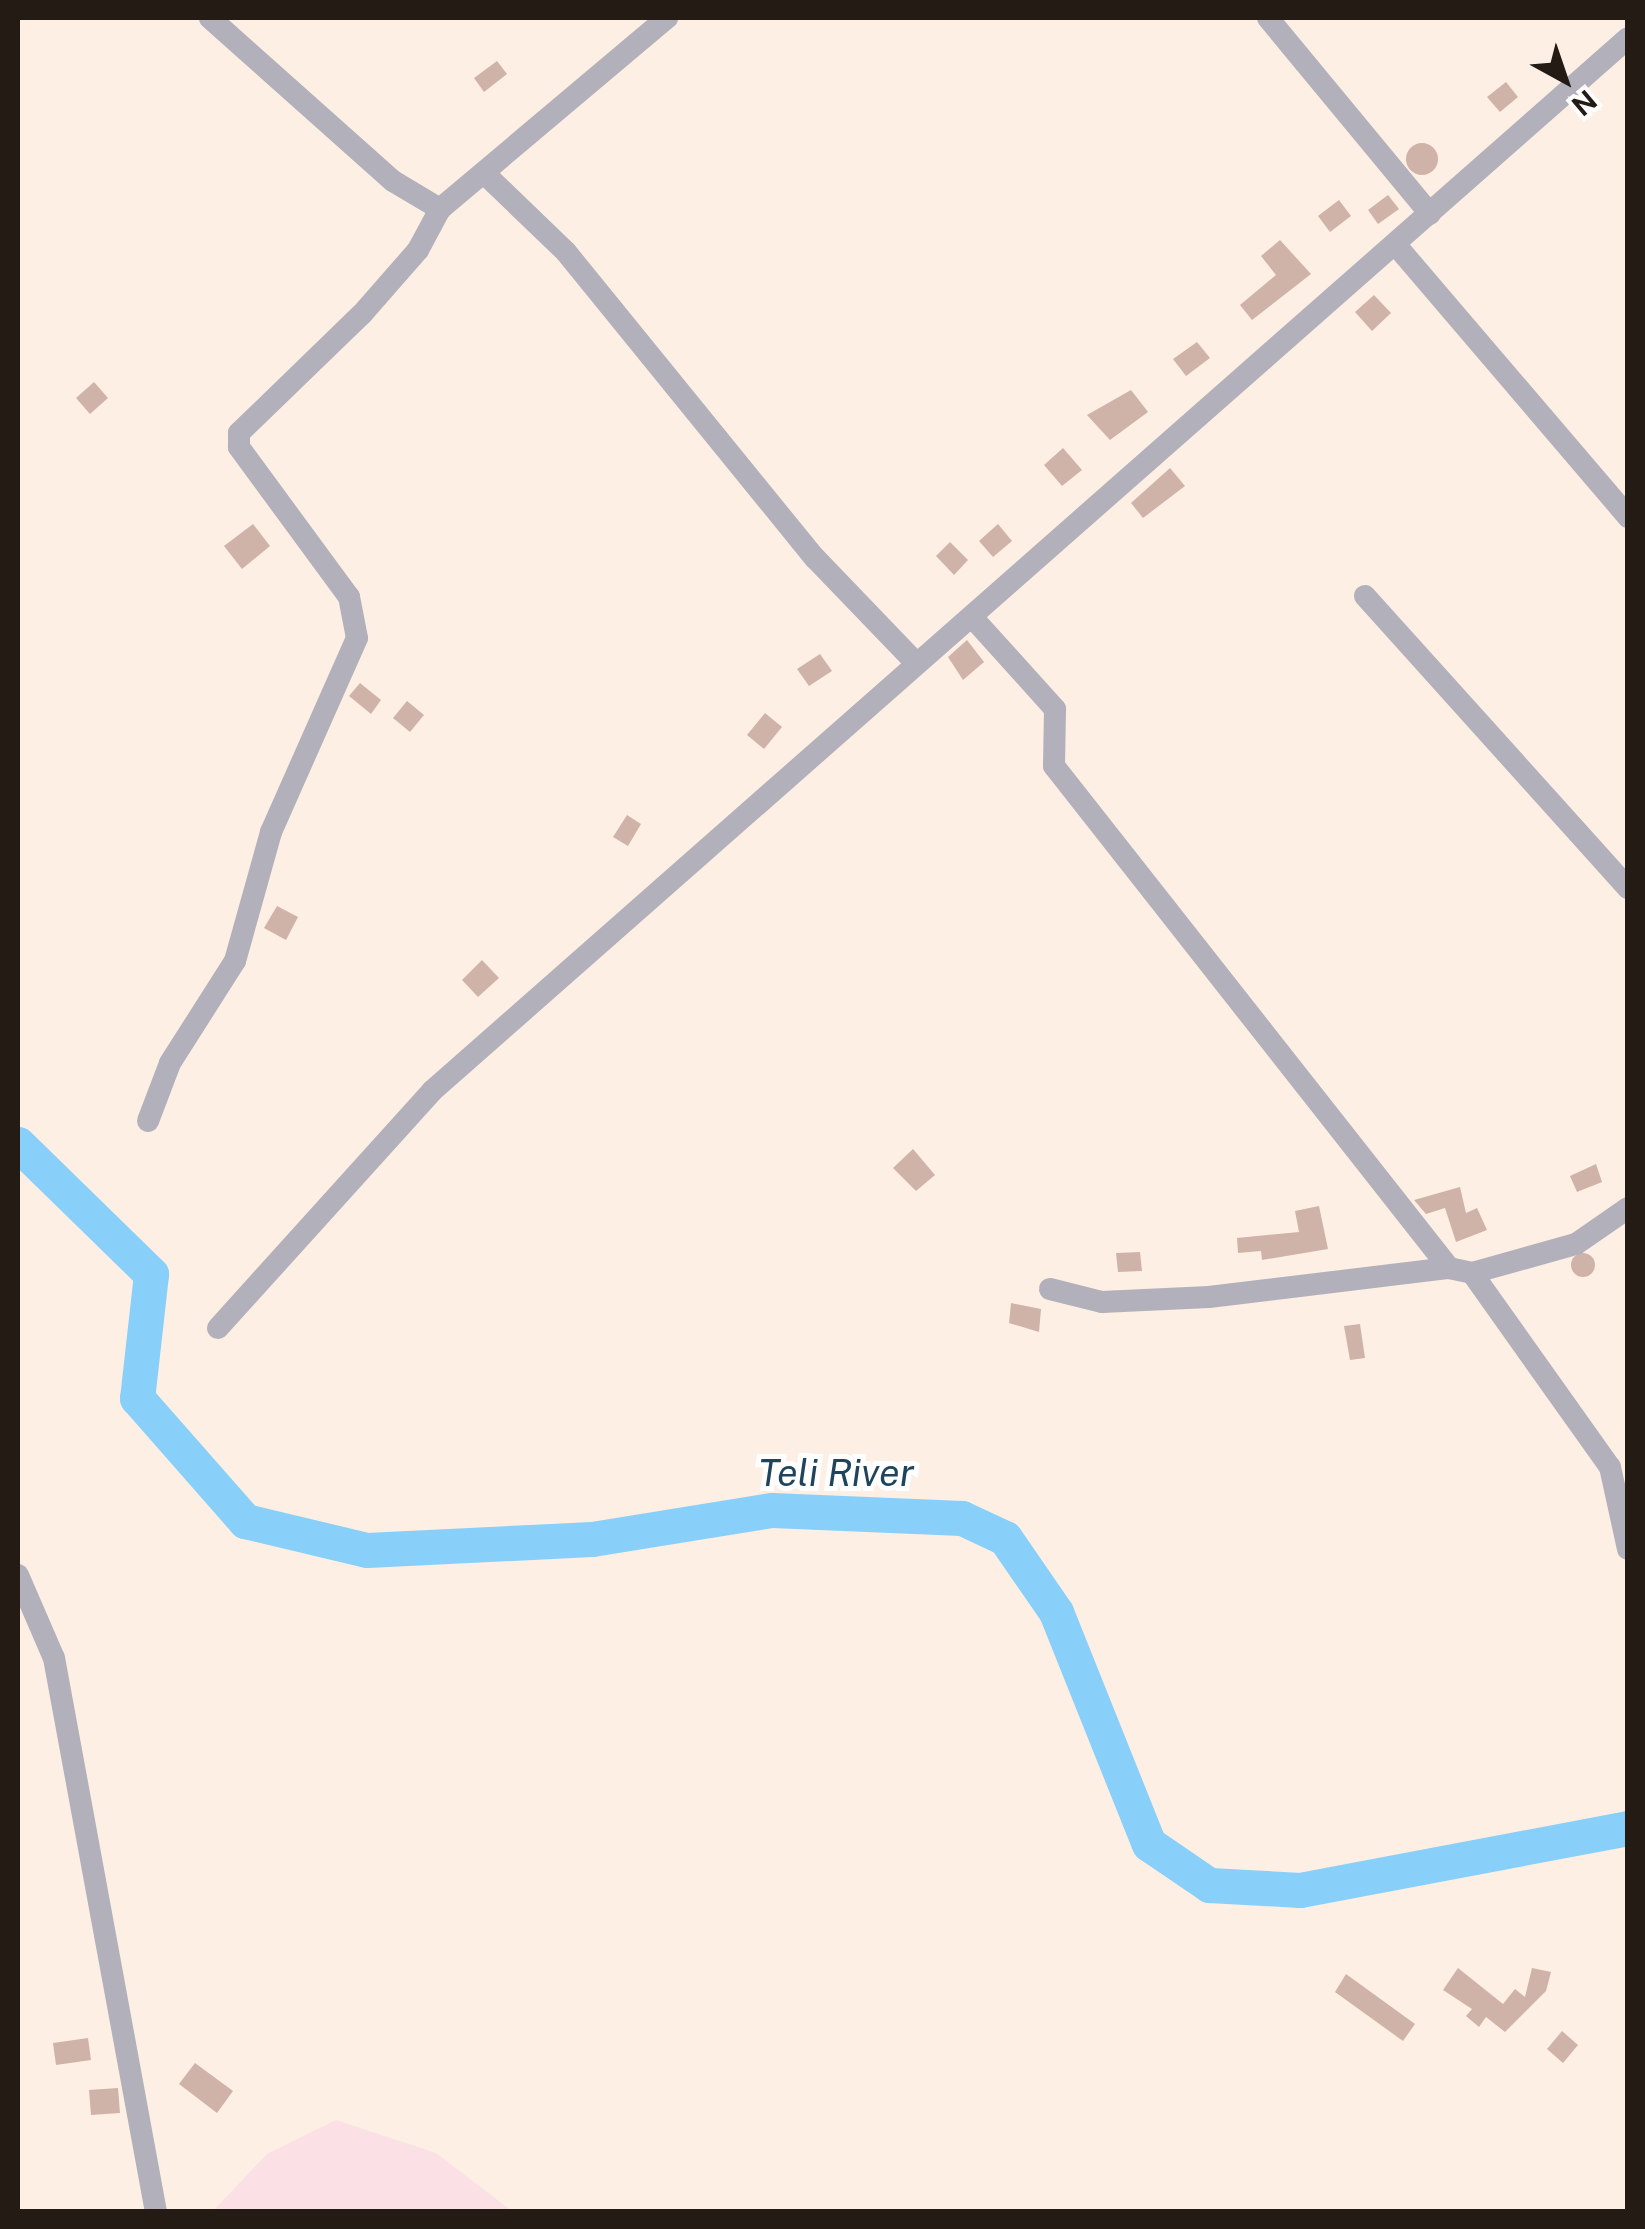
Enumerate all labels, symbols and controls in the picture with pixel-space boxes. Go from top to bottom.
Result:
north arrow [1515,30,1615,130]
text: N [1566,84,1604,123]
water label: Teli River [758,1450,914,1496]

